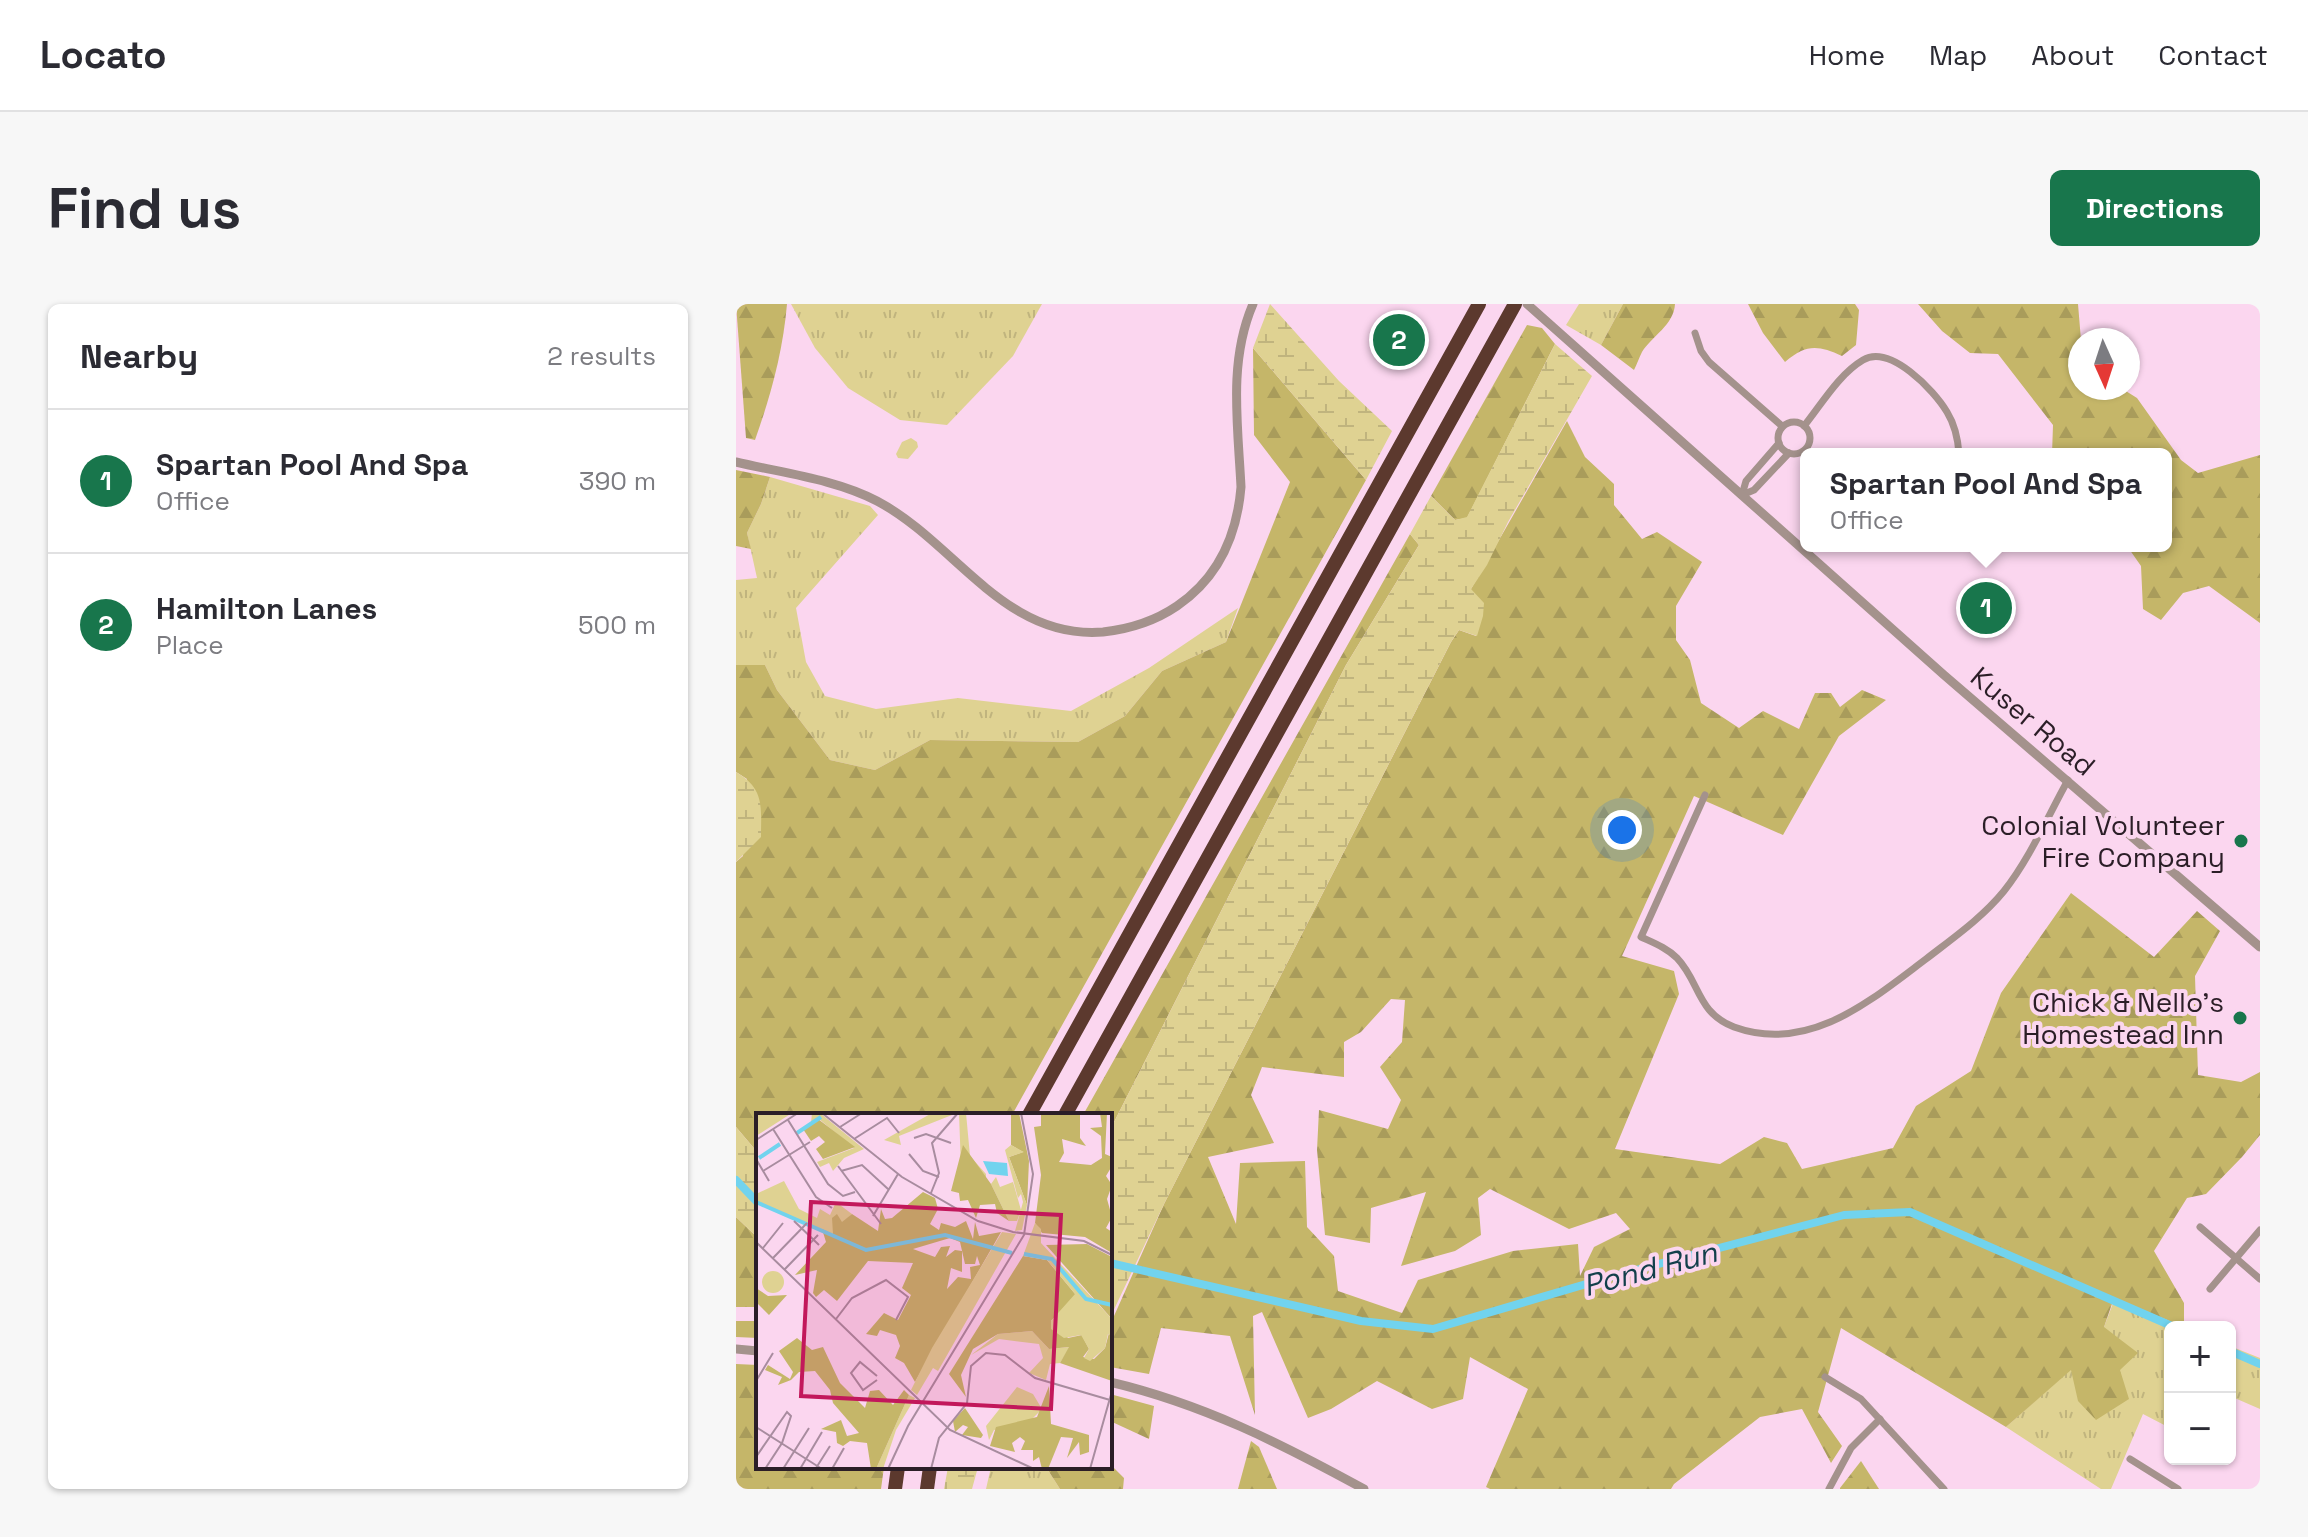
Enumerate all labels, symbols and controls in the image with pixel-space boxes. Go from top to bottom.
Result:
text: Locato [40,31,167,79]
text: Home [1809,37,1885,73]
text: Map [1929,37,1987,73]
text: About [2031,37,2114,73]
text: Contact [2158,37,2268,73]
button: Directions [2050,170,2260,246]
text: Find us [48,173,241,244]
pin: 2 [1373,310,1425,370]
north arrow [2068,328,2140,400]
text: Nearby [80,335,198,378]
text: 2 results [547,339,656,373]
text: Spartan Pool And Spa [156,445,468,484]
popup [1800,448,2172,552]
text: 1 [100,464,112,498]
text: 390 m [579,464,656,498]
text: Spartan Pool And Spa [1830,464,2142,503]
text: Office [156,484,230,518]
text: Office [1830,503,1904,537]
pin: 1 [1960,578,2012,638]
text: Hamilton Lanes [156,589,377,628]
text: 2 [98,608,114,642]
text: 500 m [578,608,656,642]
text: Place [156,628,224,662]
street label: Kuser Road [1963,658,2103,784]
place label: Colonial Volunteer Fire Company [1981,807,2225,875]
your location [1602,810,1642,850]
marker: Colonial Volunteer Fire Company [2232,832,2250,850]
place label: Chick & Nello’s Homestead Inn [2022,984,2224,1052]
marker: Chick & Nello’s Homestead Inn [2231,1009,2249,1027]
inset map [756,1113,1112,1469]
water label: Pond Run [1579,1232,1722,1305]
map controls [2164,1321,2236,1465]
button: + [2164,1321,2236,1393]
button: − [2164,1393,2236,1465]

